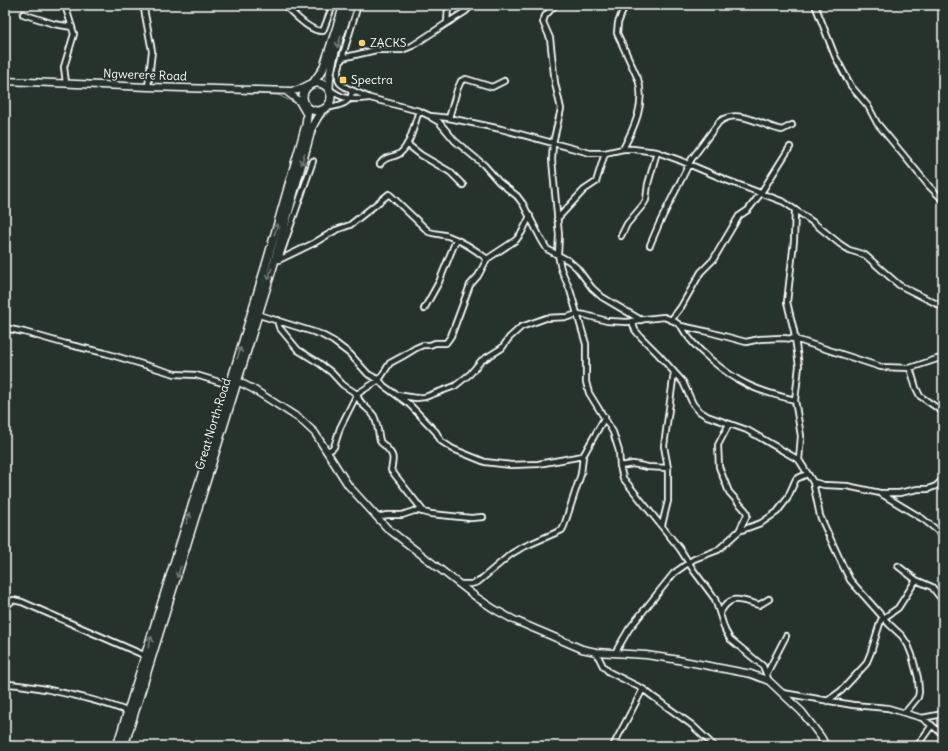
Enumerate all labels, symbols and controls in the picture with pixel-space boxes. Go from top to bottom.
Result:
place label: ZACKS [370,35,407,50]
one-way arrow [335,36,342,49]
marker: ZACKS [357,38,367,48]
street label: Ngwerere Road [103,66,187,83]
place label: Spectra [351,72,393,87]
marker: Spectra [338,75,348,85]
one-way arrow [299,152,306,165]
one-way arrow [273,223,281,236]
one-way arrow [266,267,273,280]
one-way arrow [236,347,243,360]
street label: Great North Road [191,376,234,472]
one-way arrow [185,511,192,524]
one-way arrow [175,565,182,578]
one-way arrow [147,636,154,649]

